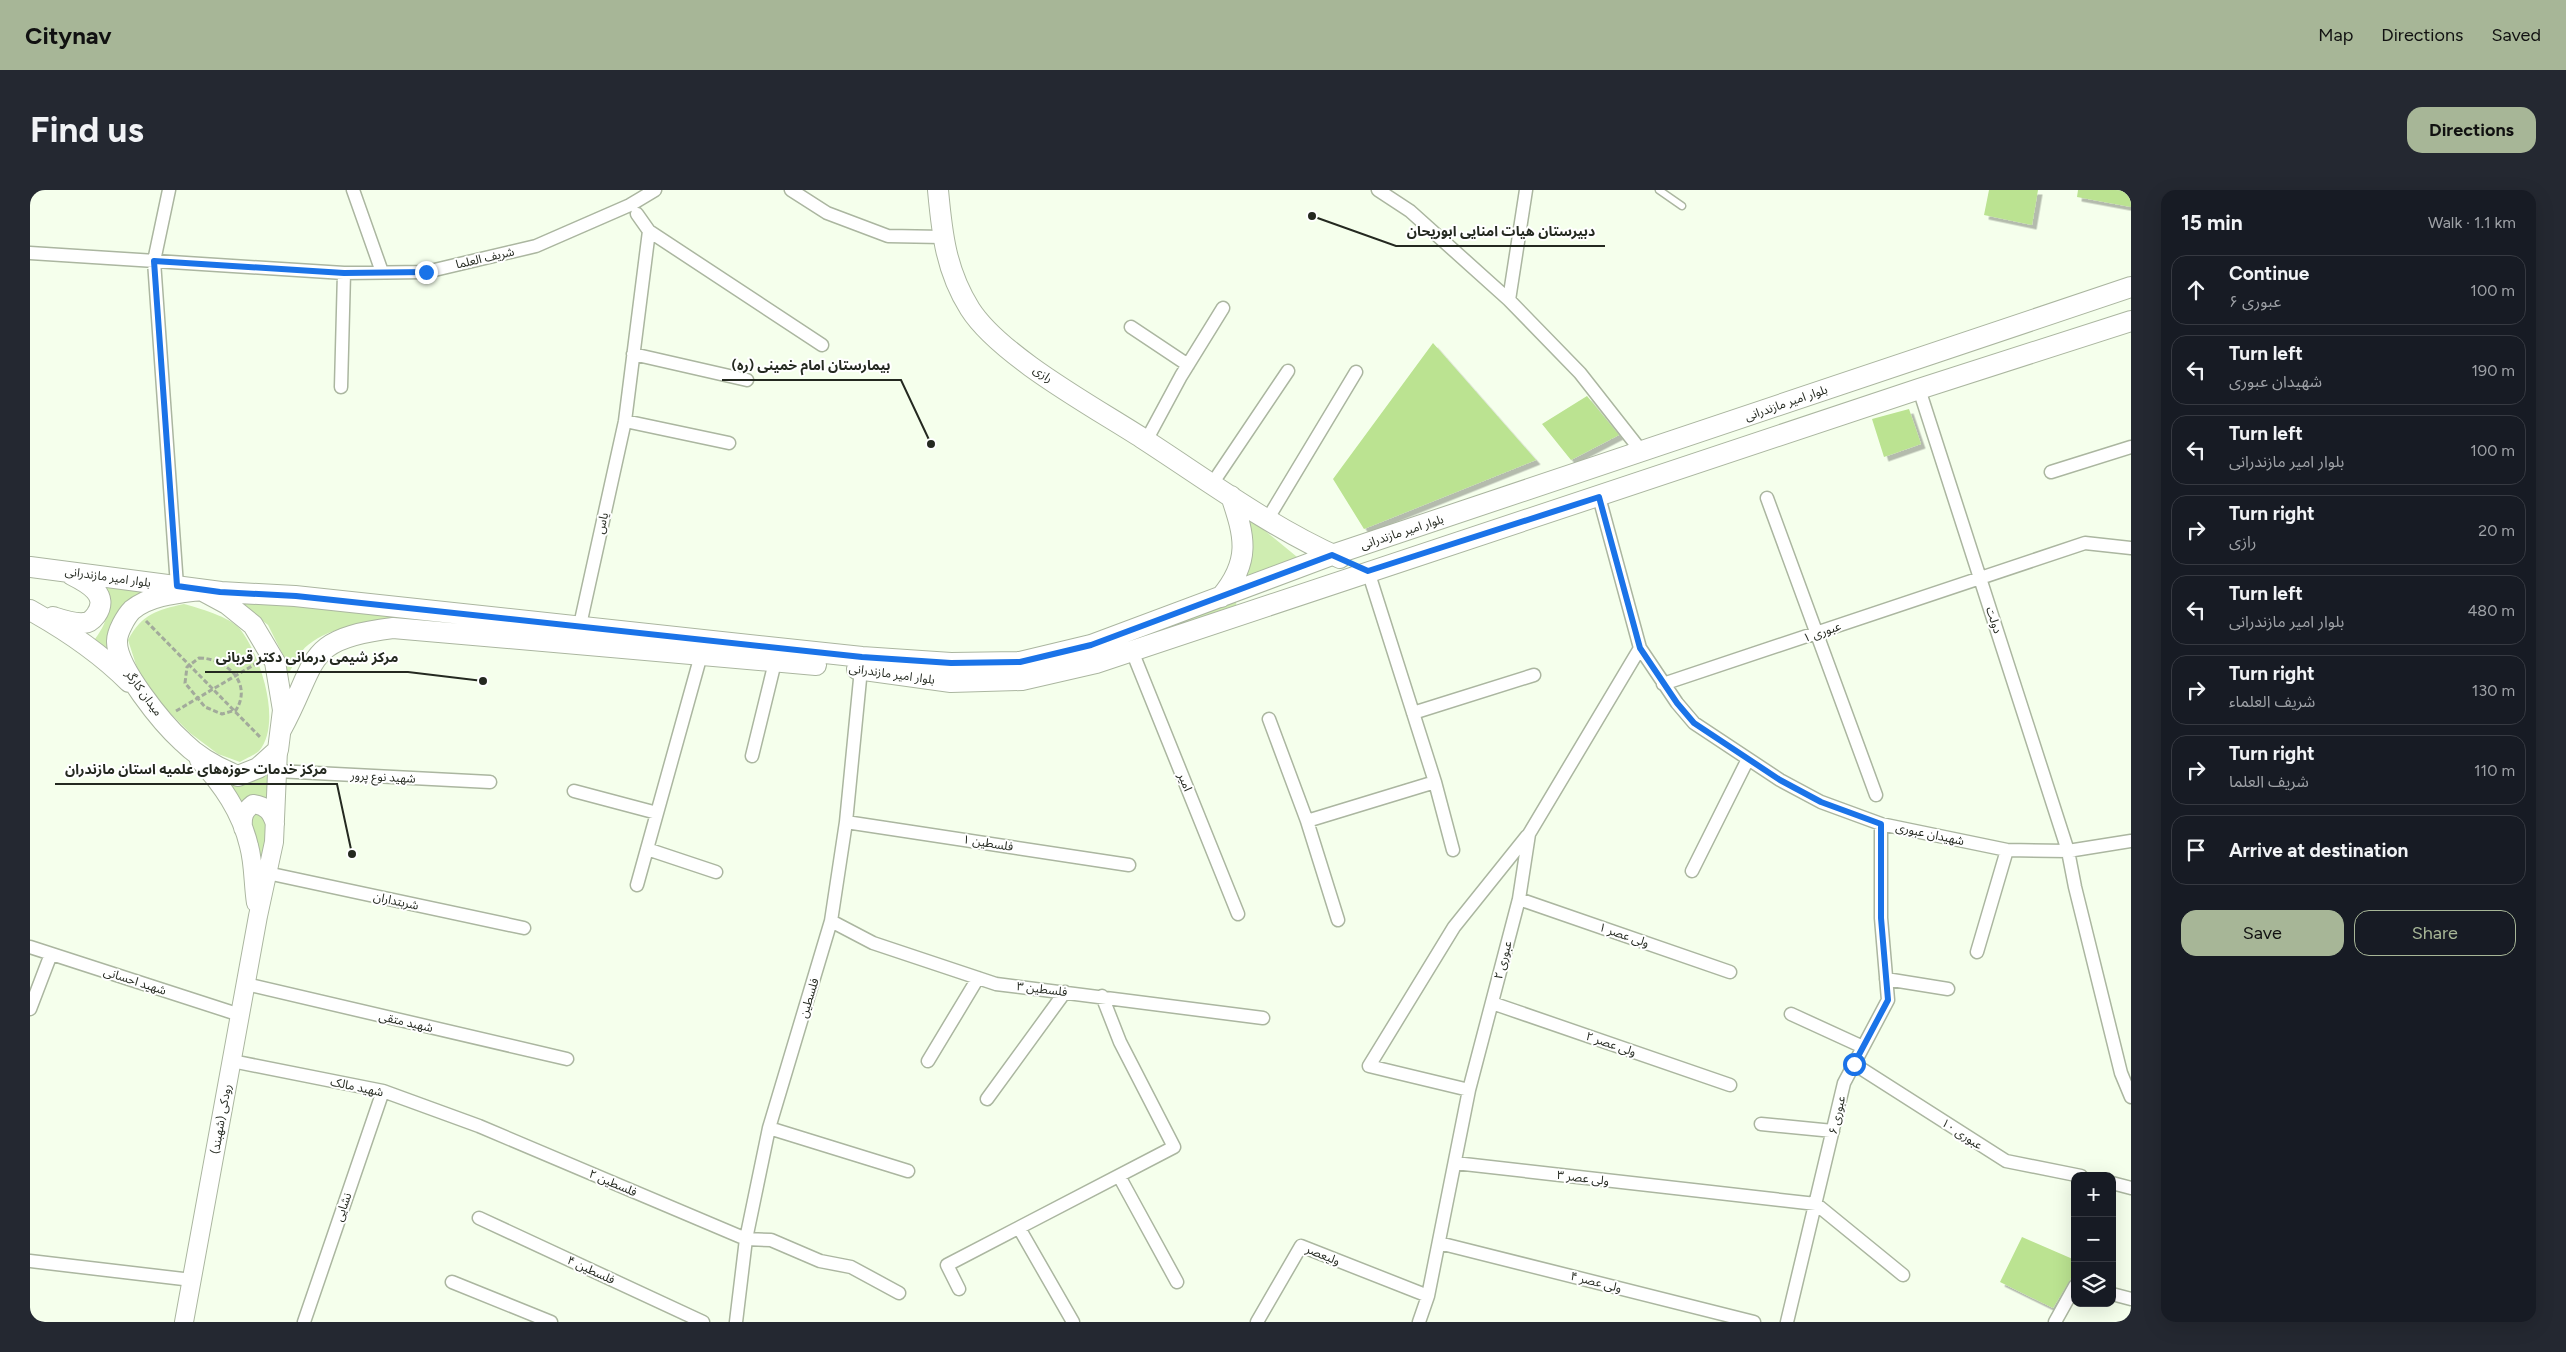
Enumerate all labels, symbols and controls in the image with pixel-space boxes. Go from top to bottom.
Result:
text: Citynav [25,21,112,50]
text: Map [2318,24,2353,46]
text: Directions [2381,24,2463,46]
text: Saved [2491,24,2541,46]
button: Directions [2407,107,2536,153]
text: Find us [30,109,144,151]
text: 15 min [2181,210,2243,235]
text: Walk · 1.1 km [2428,213,2516,232]
callout: دبیرستان هیات امنایی ابوریحان [1396,217,1605,246]
text: دبیرستان هیات امنایی ابوریحان [1407,223,1595,240]
street label: شریف العلما [454,244,516,272]
route end [415,261,438,284]
text: Continue [2229,262,2309,285]
icon: ahead [2182,276,2210,304]
text: 100 m [2470,281,2515,300]
text: عبوری ۶ [2229,292,2281,311]
text: Turn left [2229,342,2303,365]
callout: بیمارستان امام خمینی (ره) [722,351,901,380]
icon: left [2182,356,2210,384]
text: بیمارستان امام خمینی (ره) [732,357,890,376]
text: 190 m [2472,361,2515,380]
street label: رازی [1031,362,1055,386]
text: شهیدان عبوری [2229,372,2322,391]
street label: بلوار امیر مازندرانی [1743,382,1829,424]
text: Turn left [2229,422,2303,445]
icon: left [2182,436,2210,464]
text: 100 m [2470,441,2515,460]
text: بلوار امیر مازندرانی [2229,452,2344,471]
text: Turn right [2229,502,2315,525]
street label: یاس [593,511,611,535]
street label: بلوار امیر مازندرانی [1359,512,1445,552]
icon: right [2182,516,2210,544]
text: 20 m [2478,521,2515,540]
text: رازی [2229,532,2256,551]
street label: بلوار امیر مازندرانی [64,564,152,590]
text: Turn left [2229,582,2303,605]
icon: left [2182,596,2210,624]
text: 480 m [2467,601,2515,620]
street label: دولت [1983,605,2005,635]
text: بلوار امیر مازندرانی [2229,612,2344,631]
street label: عبوری ۱ [1801,619,1843,645]
callout: مرکز شیمی درمانی دکتر قربانی [205,643,408,672]
text: مرکز شیمی درمانی دکتر قربانی [216,649,398,666]
street label: بلوار امیر مازندرانی [848,661,936,687]
text: Turn right [2229,662,2315,685]
street label: میدان کارگر [122,667,165,719]
icon: right [2182,676,2210,704]
text: 130 m [2472,681,2515,700]
text: شریف العلماء [2229,692,2315,711]
text: Turn right [2229,742,2315,765]
callout: مرکز خدمات حوزه‌های علمیه استان مازندران [55,755,337,784]
icon: right [2182,756,2210,784]
text: مرکز خدمات حوزه‌های علمیه استان مازندران [65,761,327,778]
text: 110 m [2474,761,2515,780]
street label: شهید نوع پرور [349,768,416,788]
street label: امیر [1175,770,1195,793]
text: شریف العلما [2229,772,2309,791]
street label: شهیدان عبوری [1894,820,1966,848]
street label: فلسطین ۱ [962,832,1014,854]
icon: arrive [2182,836,2210,864]
text: Arrive at destination [2229,839,2408,862]
street label: شربتداران [372,889,420,913]
button: Save [2181,910,2344,956]
button: Share [2354,910,2516,956]
street label: ولی عصر ۱ [1597,920,1651,950]
street label: عبوری ۲ [1491,939,1515,981]
street label: شهید احسانی [102,964,168,998]
street label: فلسطین [796,976,822,1020]
street label: فلسطین ۳ [1016,979,1068,999]
street label: شهید متقی [378,1009,434,1035]
street label: ولی عصر ۲ [1584,1029,1638,1059]
route start [1843,1053,1866,1076]
street label: شهید مالک [329,1075,385,1100]
street label: رودکی (شهبند) [208,1083,234,1155]
street label: عبوری ۶ [1826,1094,1848,1136]
street label: عبوری ۱۰ [1939,1116,1985,1152]
street label: فلسطین ۲ [587,1167,639,1199]
street label: ولی عصر ۳ [1556,1168,1610,1188]
map controls [2071,1172,2116,1307]
button: + [2071,1172,2116,1217]
street label: نشایی [332,1191,354,1223]
button: − [2071,1217,2116,1262]
street label: ولیعصر [1303,1242,1342,1268]
street label: فلسطین ۴ [565,1253,617,1287]
button: layers [2071,1262,2116,1307]
street label: ولی عصر ۴ [1569,1269,1623,1295]

